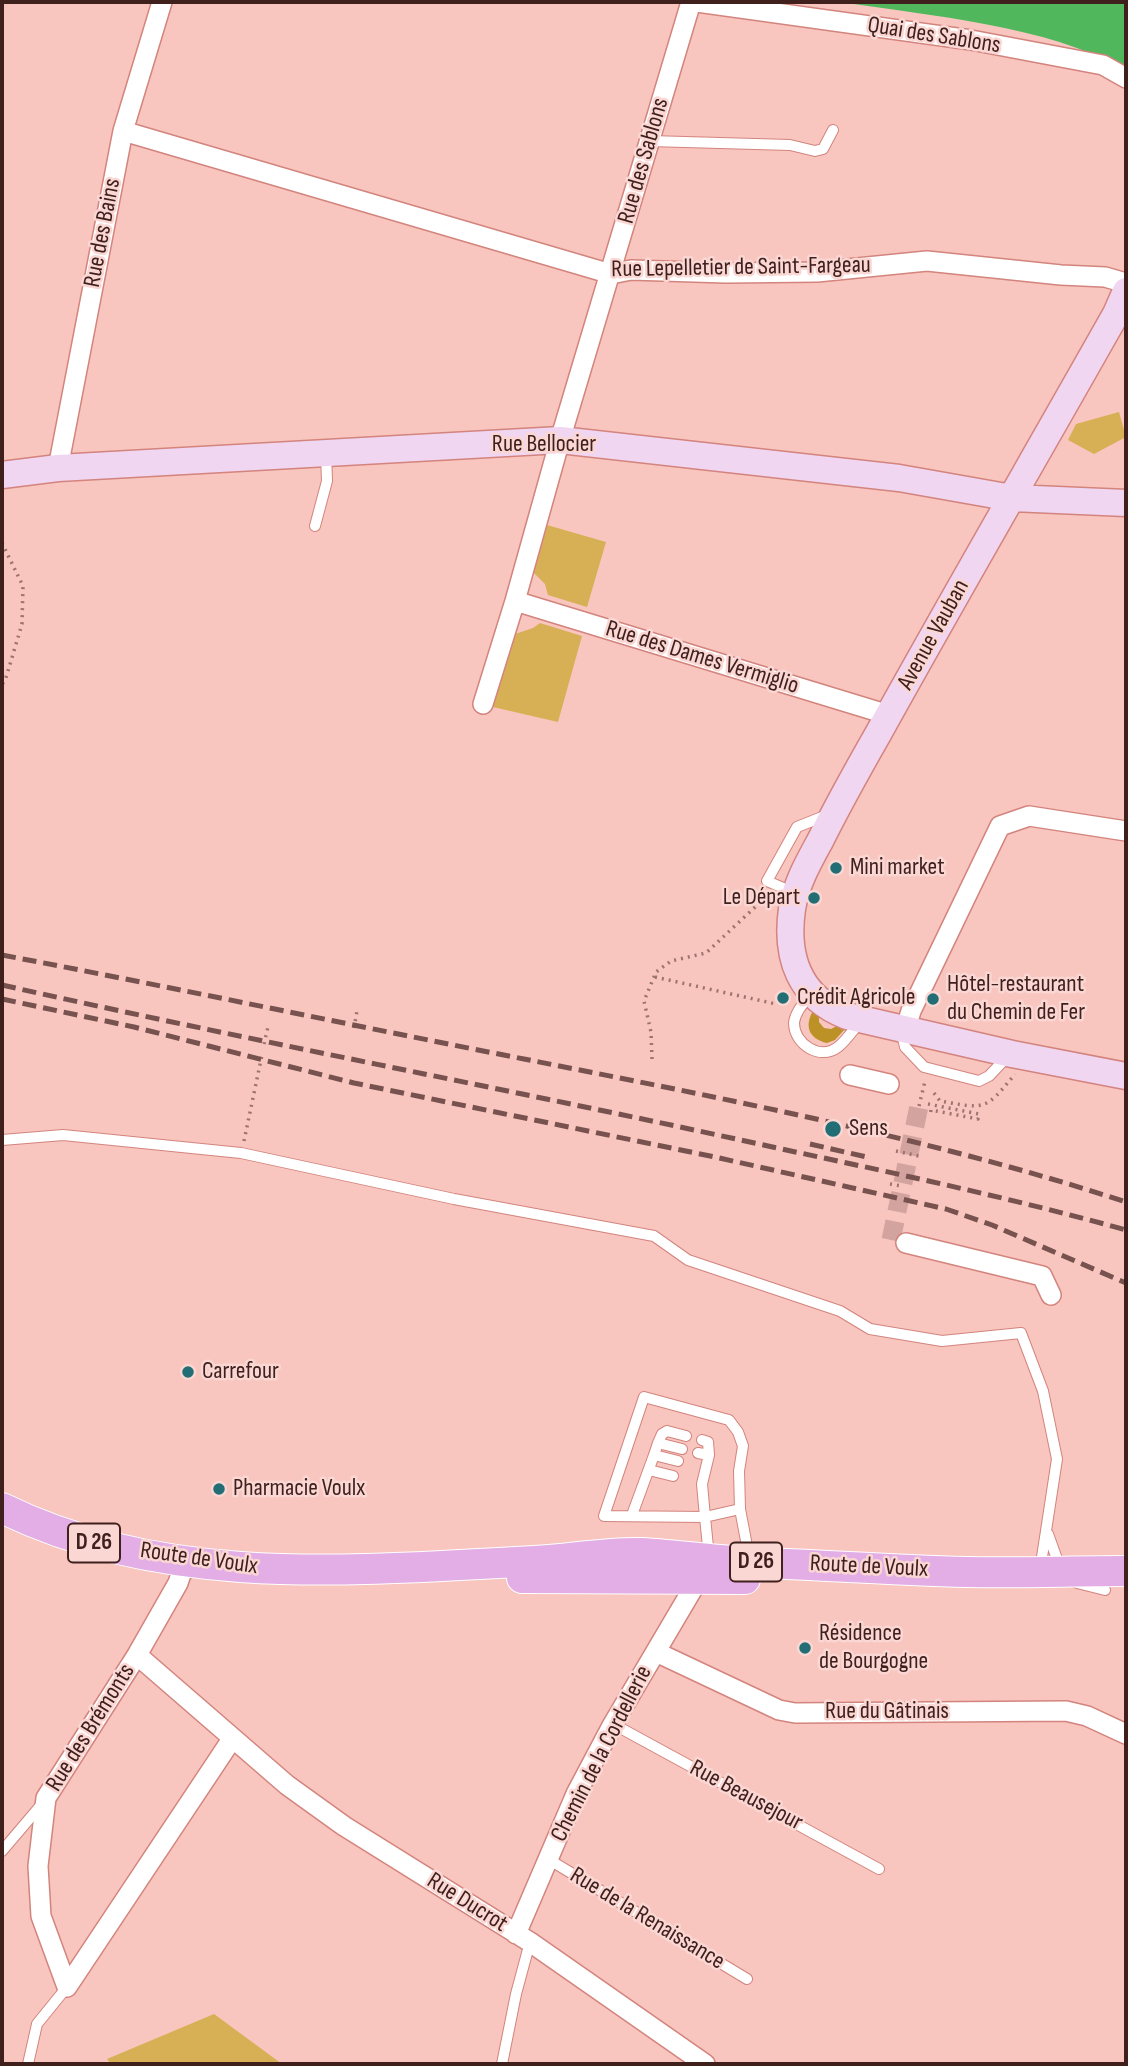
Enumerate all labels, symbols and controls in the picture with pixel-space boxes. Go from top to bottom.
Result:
street label: Quai des Sablons [865,11,1003,61]
street label: Rue des Sablons [612,95,676,227]
street label: Rue des Bains [78,176,128,290]
street label: Rue Lepelletier de Saint-Fargeau [611,251,871,285]
street label: Rue Bellocier [492,431,596,459]
street label: Avenue Vauban [892,575,976,695]
street label: Rue des Dames Vermiglio [602,615,802,701]
place label: Mini market [850,854,944,882]
marker: Mini market [828,860,844,876]
place label: Le Départ [723,884,800,912]
marker: Le Départ [806,890,822,906]
place label: Hôtel-restaurant du Chemin de Fer [947,971,1085,1027]
place label: Crédit Agricole [797,984,915,1012]
marker: Crédit Agricole [775,990,791,1006]
marker: Hôtel-restaurant du Chemin de Fer [925,991,941,1007]
place label: Sens [849,1115,888,1143]
marker: Sens [823,1119,843,1139]
place label: Carrefour [202,1358,279,1386]
marker: Carrefour [180,1364,196,1380]
place label: Pharmacie Voulx [233,1475,365,1503]
marker: Pharmacie Voulx [211,1481,227,1497]
road number: D 26 [68,1524,120,1562]
street label: Route de Voulx [138,1537,260,1581]
road number: D 26 [730,1542,782,1582]
street label: Route de Voulx [809,1550,929,1584]
place label: Résidence de Bourgogne [819,1620,928,1676]
marker: Résidence de Bourgogne [797,1640,813,1656]
street label: Rue des Brémonts [40,1659,142,1797]
street label: Chemin de la Cordellerie [545,1661,659,1847]
street label: Rue du Gâtinais [825,1698,949,1726]
street label: Rue Beausejour [685,1754,807,1838]
street label: Rue de la Renaissance [564,1861,730,1977]
street label: Rue Ducrot [421,1867,513,1939]

